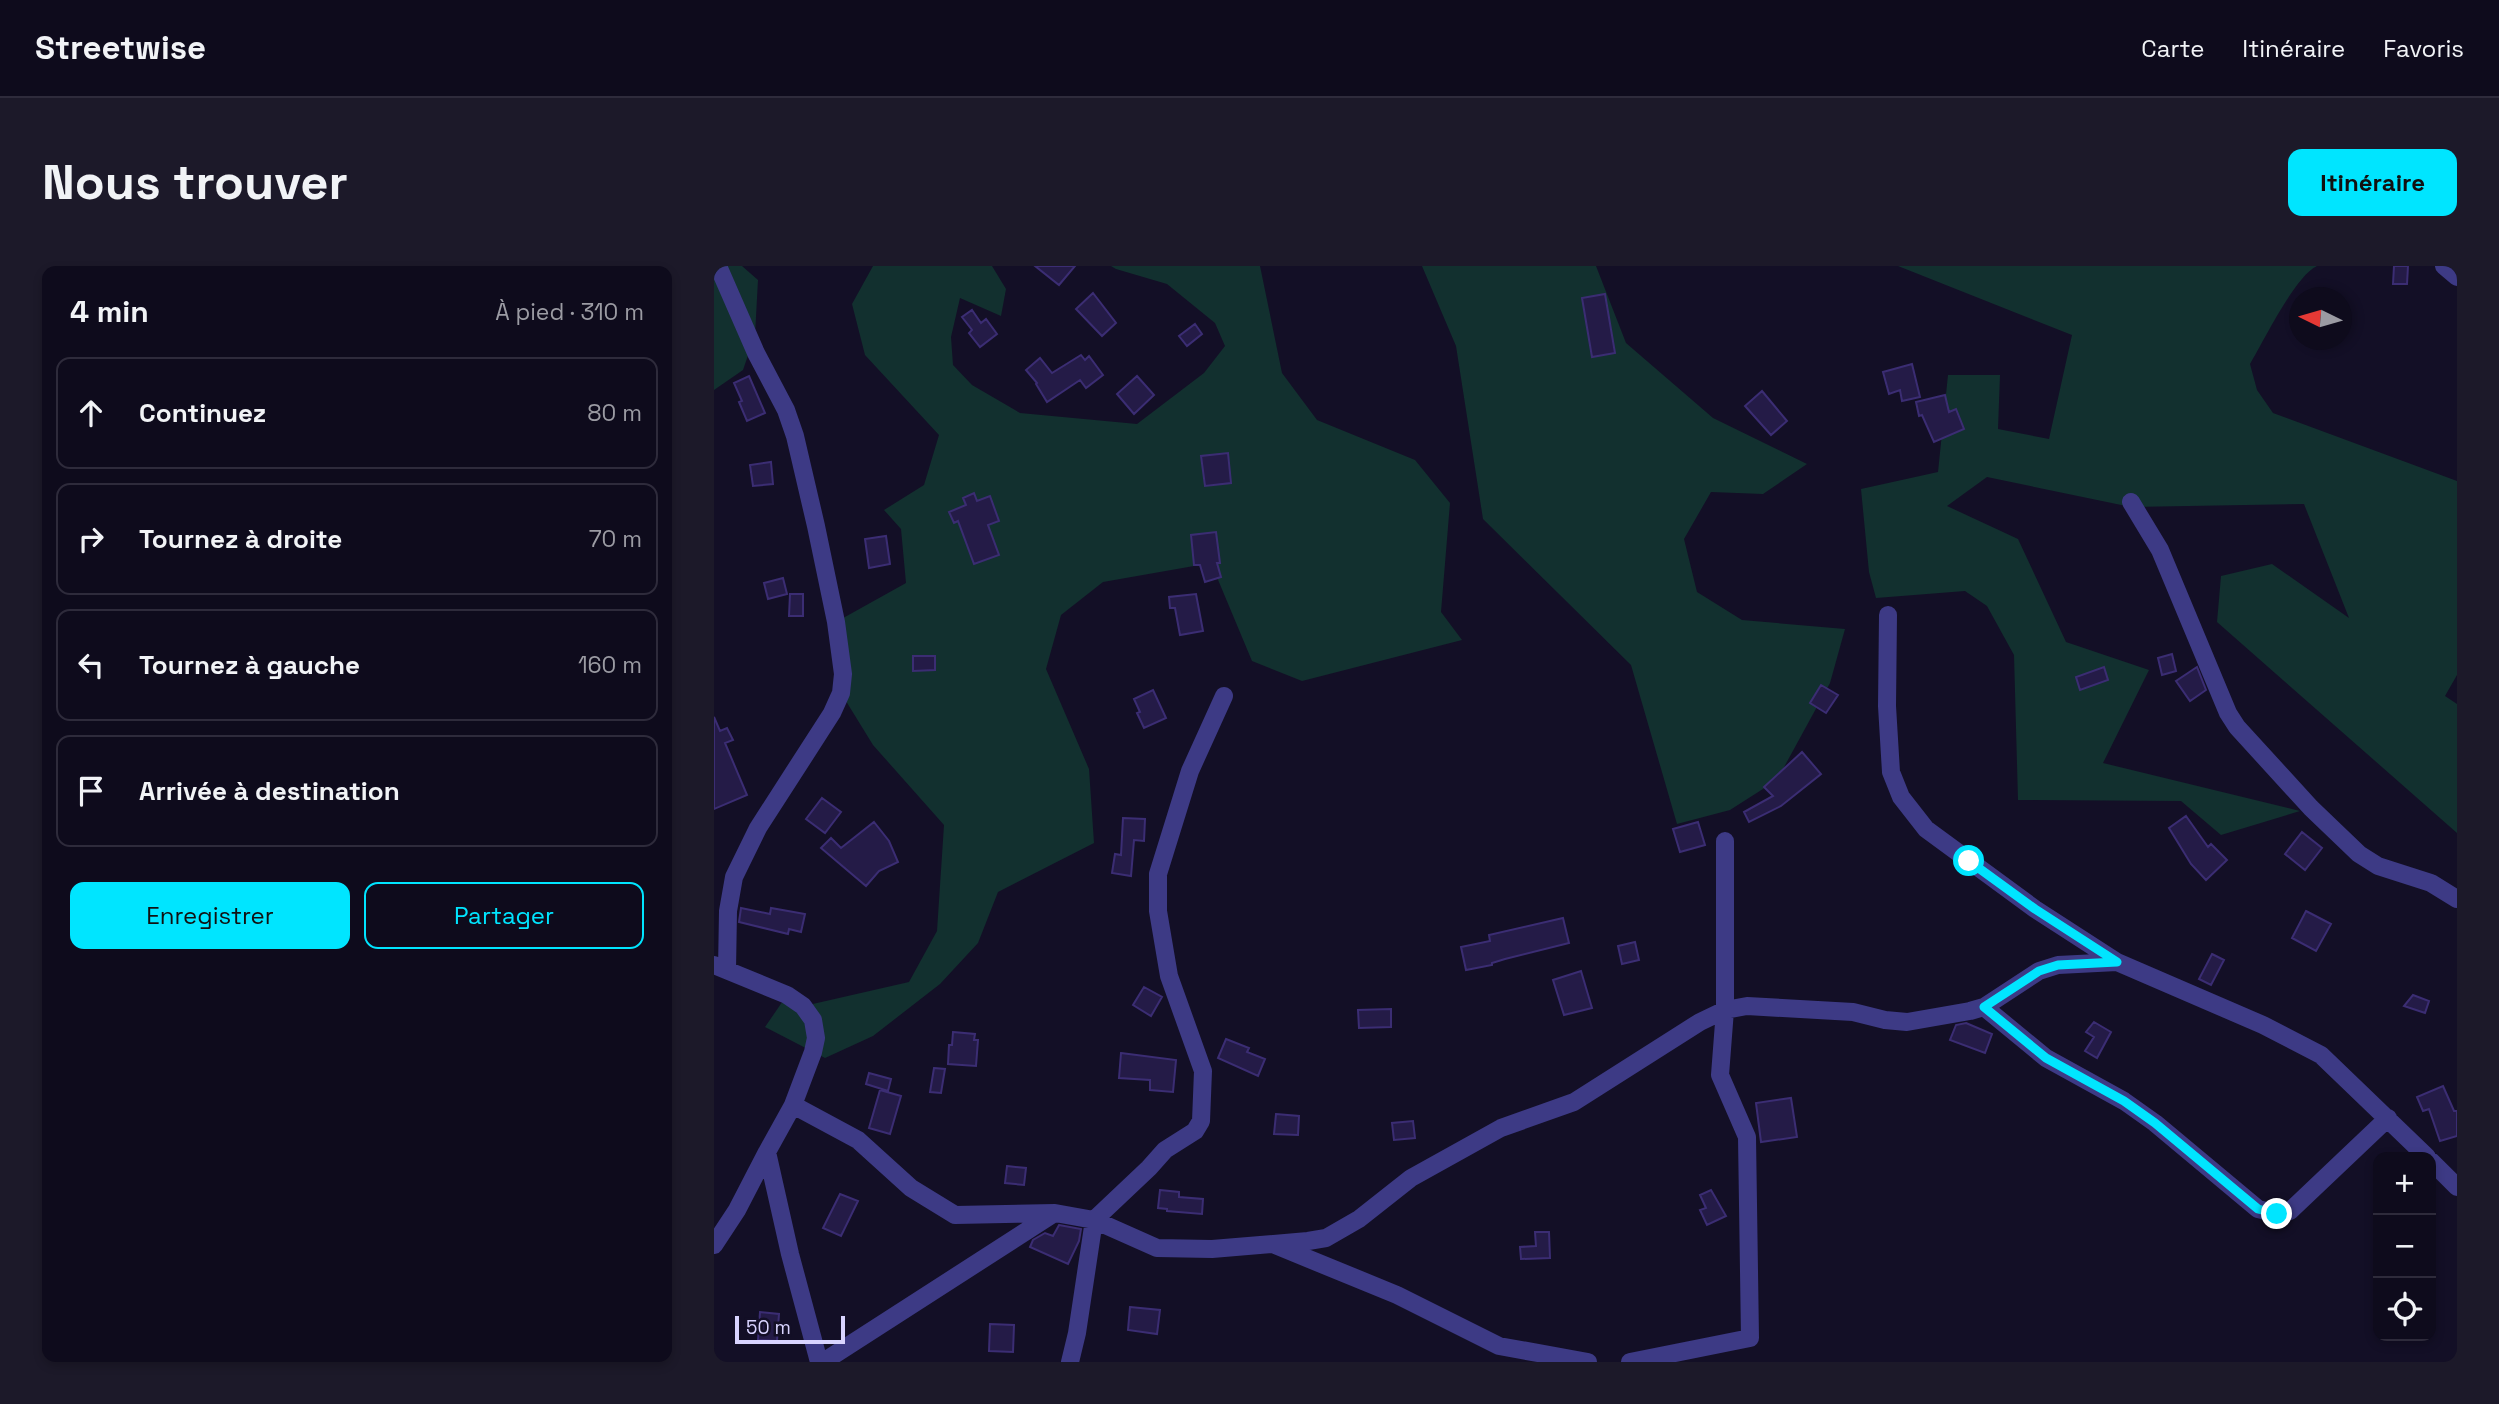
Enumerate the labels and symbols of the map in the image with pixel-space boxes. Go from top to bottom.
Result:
north arrow [2289,287,2352,350]
route start [1953,845,1984,876]
route end [2261,1198,2292,1229]
scale bar [735,1313,845,1345]

